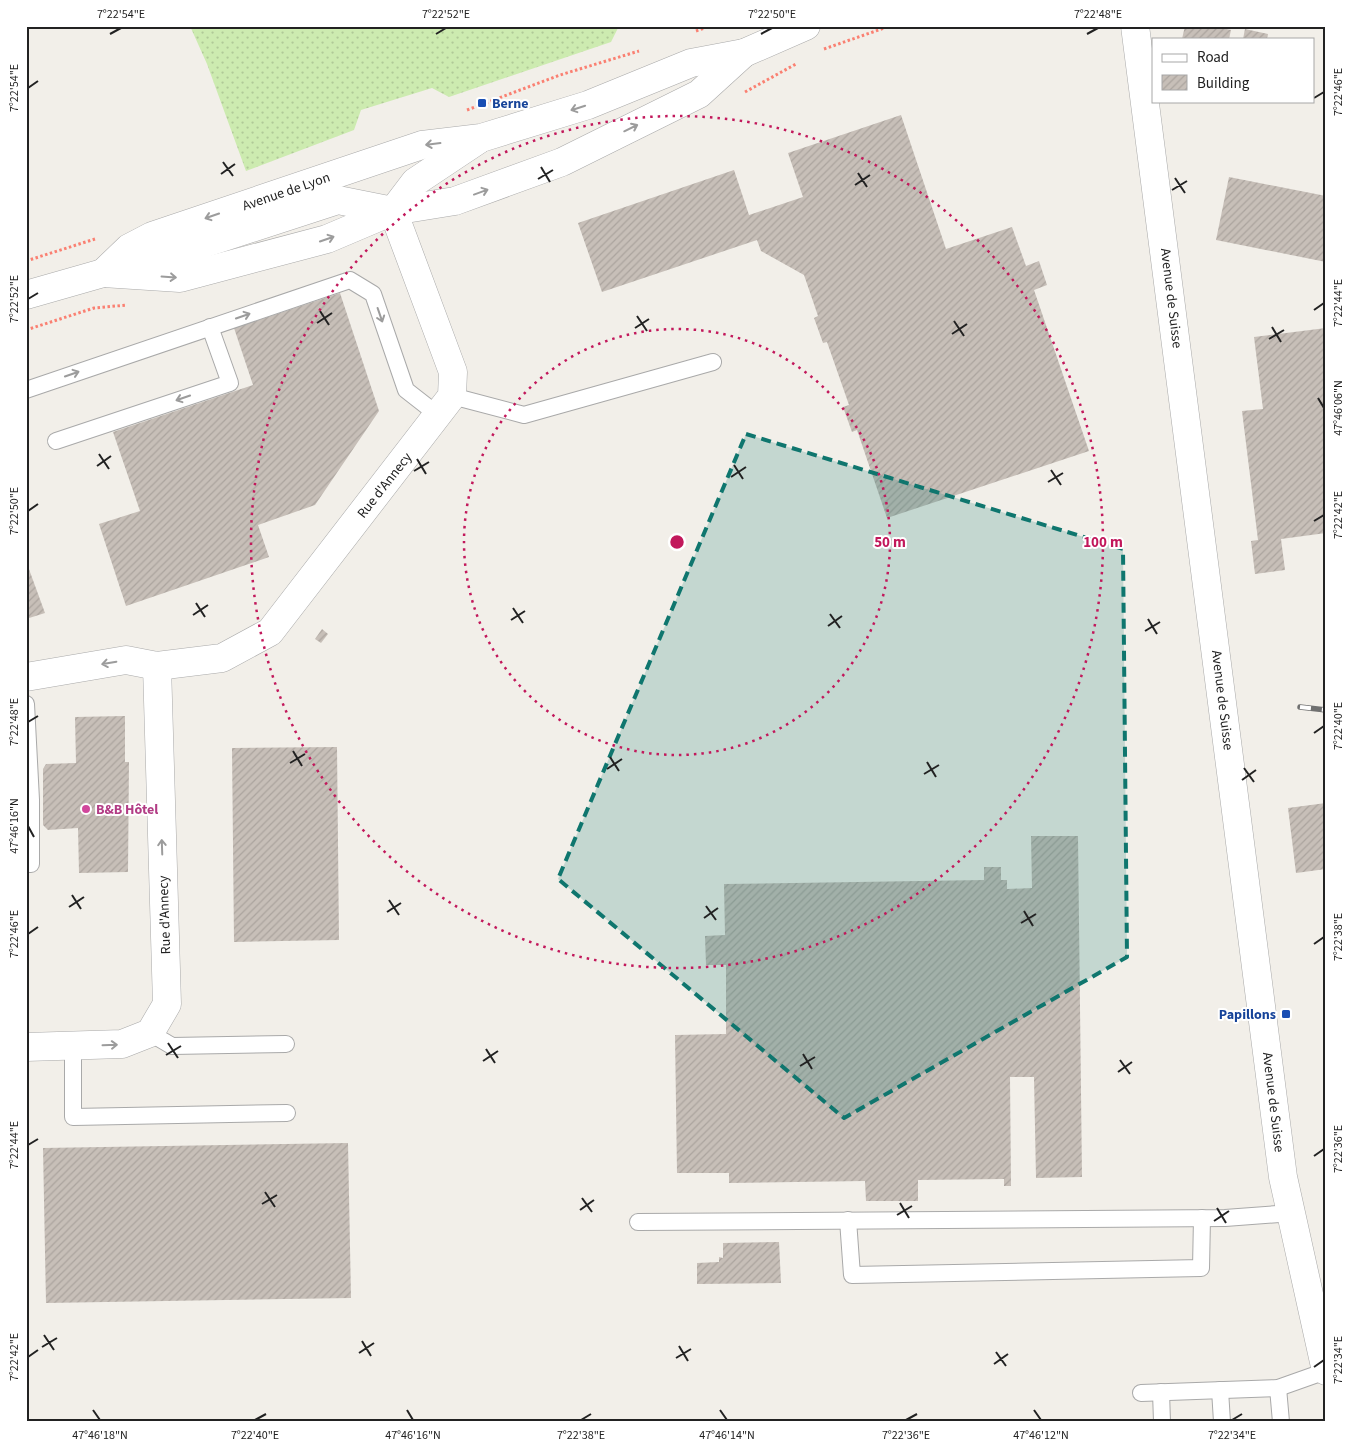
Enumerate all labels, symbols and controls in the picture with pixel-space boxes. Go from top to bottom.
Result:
text: 7°22'54"E [97,6,145,23]
text: 7°22'52"E [422,6,470,23]
text: 7°22'50"E [748,6,796,23]
text: 7°22'48"E [1074,6,1122,23]
legend [1152,38,1314,102]
text: Road [1197,47,1229,68]
text: 7°22'54"E [6,64,23,112]
text: 7°22'46"E [1330,68,1347,116]
text: Building [1197,73,1250,94]
place label: Berne [492,94,529,114]
marker: Berne [476,97,488,109]
one-way arrow [571,104,587,113]
one-way arrow [623,123,638,132]
one-way arrow [425,139,441,149]
street label: Avenue de Lyon [240,168,333,216]
one-way arrow [473,187,489,196]
one-way arrow [204,211,220,221]
one-way arrow [319,233,335,243]
street label: Avenue de Suisse [1155,247,1187,349]
one-way arrow [161,272,177,282]
text: 7°22'52"E [6,275,23,323]
text: 7°22'44"E [1330,279,1347,327]
one-way arrow [376,307,385,322]
one-way arrow [235,311,251,321]
one-way arrow [64,369,80,378]
text: 47°46'06"N [1330,380,1347,436]
one-way arrow [176,394,192,404]
street label: Rue d'Annecy [353,448,417,523]
text: 7°22'50"E [6,487,23,535]
text: 7°22'42"E [1330,491,1347,539]
text: 50 m [874,532,906,553]
text: 100 m [1083,532,1123,553]
centre of rings [668,533,686,551]
street label: Avenue de Suisse [1206,649,1238,751]
one-way arrow [101,659,117,669]
text: 7°22'48"E [6,698,23,746]
text: 7°22'40"E [1330,702,1347,750]
text: 47°46'16"N [6,798,23,854]
place label: B&B Hôtel [96,800,158,820]
marker: B&B Hôtel [80,803,92,815]
one-way arrow [157,840,167,856]
street label: Rue d'Annecy [154,875,176,955]
text: 7°22'46"E [6,910,23,958]
text: 7°22'38"E [1330,913,1347,961]
place label: Papillons [1219,1005,1276,1025]
marker: Papillons [1280,1008,1292,1020]
one-way arrow [102,1040,118,1049]
street label: Avenue de Suisse [1257,1051,1289,1153]
text: 7°22'44"E [6,1121,23,1169]
text: 7°22'36"E [1330,1125,1347,1173]
text: 7°22'42"E [6,1333,23,1381]
text: 7°22'34"E [1330,1336,1347,1384]
text: 47°46'18"N [72,1427,128,1444]
text: 7°22'40"E [231,1427,279,1444]
text: 47°46'16"N [385,1427,441,1444]
text: 7°22'38"E [557,1427,605,1444]
text: 47°46'14"N [699,1427,755,1444]
text: 7°22'36"E [882,1427,930,1444]
text: 47°46'12"N [1013,1427,1069,1444]
text: 7°22'34"E [1208,1427,1256,1444]

